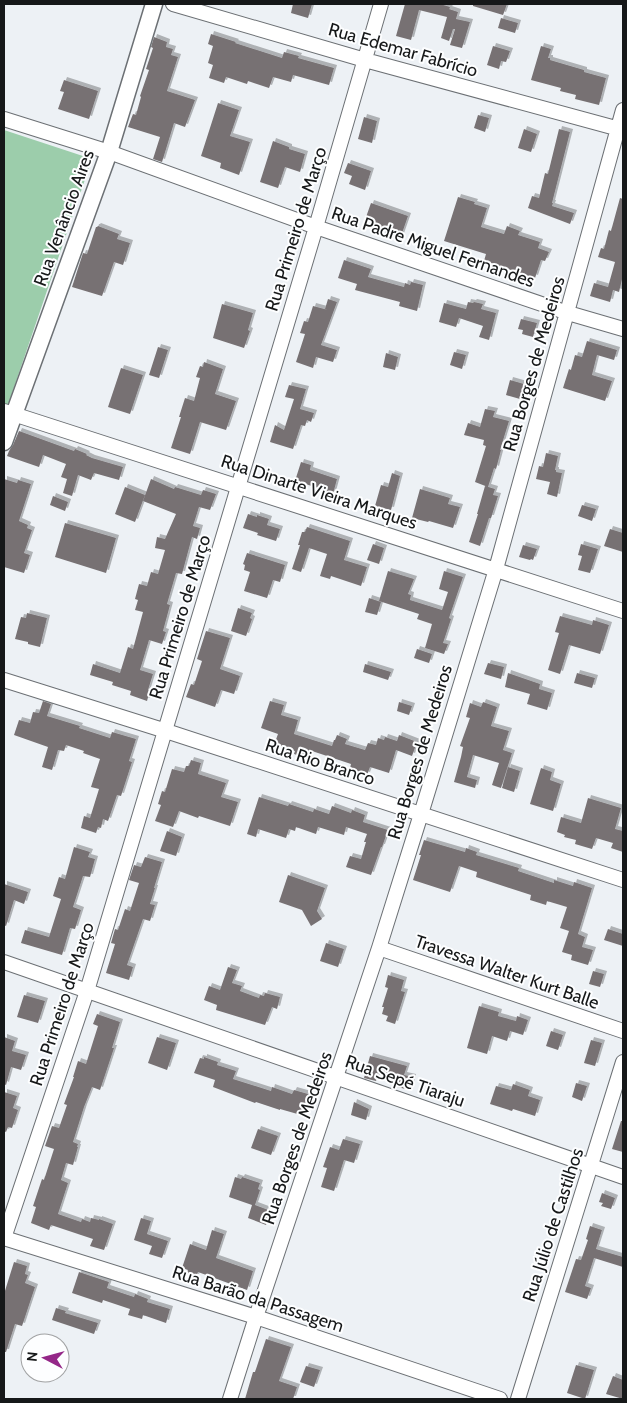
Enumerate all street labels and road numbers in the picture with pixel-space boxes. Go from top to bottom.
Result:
street label: Rua Edemar Fabrício [326,18,480,82]
street label: Rua Primeiro de Março [261,144,331,314]
street label: Rua Venâncio Aires [29,147,99,289]
street label: Rua Padre Miguel Fernandes [329,202,537,292]
street label: Rua Borges de Medeiros [498,274,570,454]
street label: Rua Dinarte Vieira Marques [218,450,420,534]
street label: Rua Primeiro de Março [145,532,215,702]
street label: Rua Borges de Medeiros [383,662,457,842]
street label: Rua Rio Branco [262,734,378,790]
street label: Rua Primeiro de Março [25,919,99,1088]
street label: Travessa Walter Kurt Balle [412,930,602,1014]
street label: Rua Borges de Medeiros [257,1049,337,1227]
street label: Rua Sepé Tiaraju [342,1050,468,1112]
street label: Rua Júlio de Castilhos [518,1145,588,1305]
street label: Rua Barão da Passagem [169,1261,347,1337]

